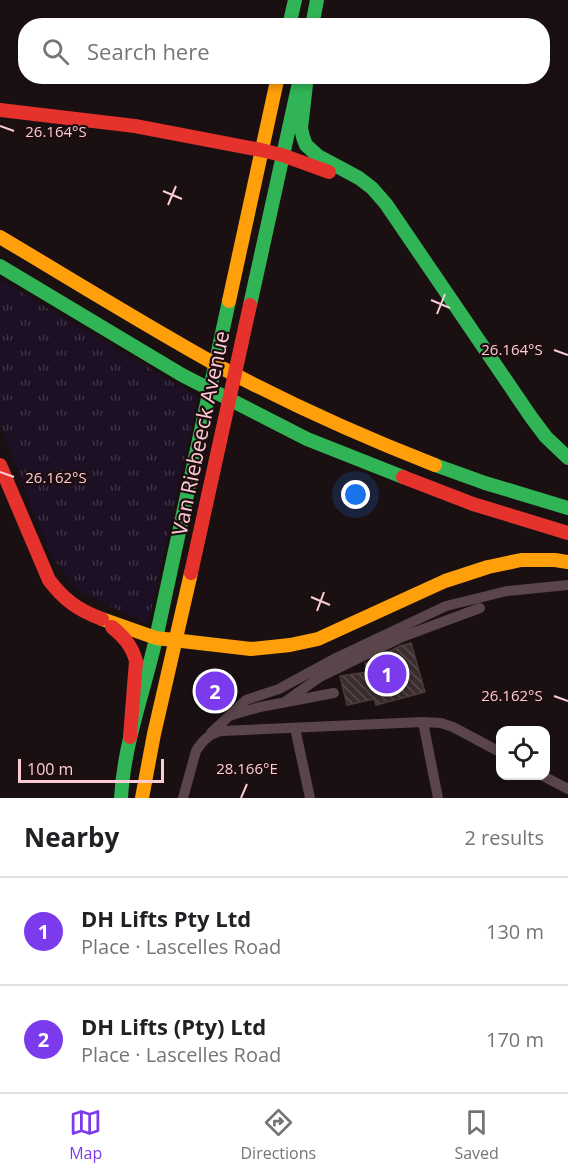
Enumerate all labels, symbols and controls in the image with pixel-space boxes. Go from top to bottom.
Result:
search box [18,18,550,84]
icon: search [39,35,72,68]
text: Search here [87,36,210,66]
text: 26.164°S [25,121,87,141]
street label: Van Riebeeck Avenue [165,328,235,538]
text: 26.164°S [481,339,543,359]
text: 26.162°S [25,467,87,487]
your location [341,480,370,509]
pin: 1 [368,652,406,696]
pin: 2 [196,668,234,714]
text: 26.162°S [481,685,543,705]
map controls [496,726,550,780]
button: locate [496,726,550,780]
scale bar [18,756,164,784]
text: 100 m [27,758,73,780]
text: 28.166°E [216,758,278,778]
text: Nearby [24,819,119,855]
text: 2 results [464,824,544,851]
text: DH Lifts Pty Ltd [81,903,251,933]
text: 1 [38,918,49,945]
text: 130 m [486,918,544,945]
text: Place · Lascelles Road [81,933,281,960]
text: DH Lifts (Pty) Ltd [81,1011,266,1041]
text: 2 [38,1026,49,1053]
text: 170 m [486,1026,544,1053]
text: Place · Lascelles Road [81,1041,281,1068]
tab: Map [69,1106,102,1164]
tab: Directions [241,1106,316,1164]
tab: Saved [454,1106,499,1164]

